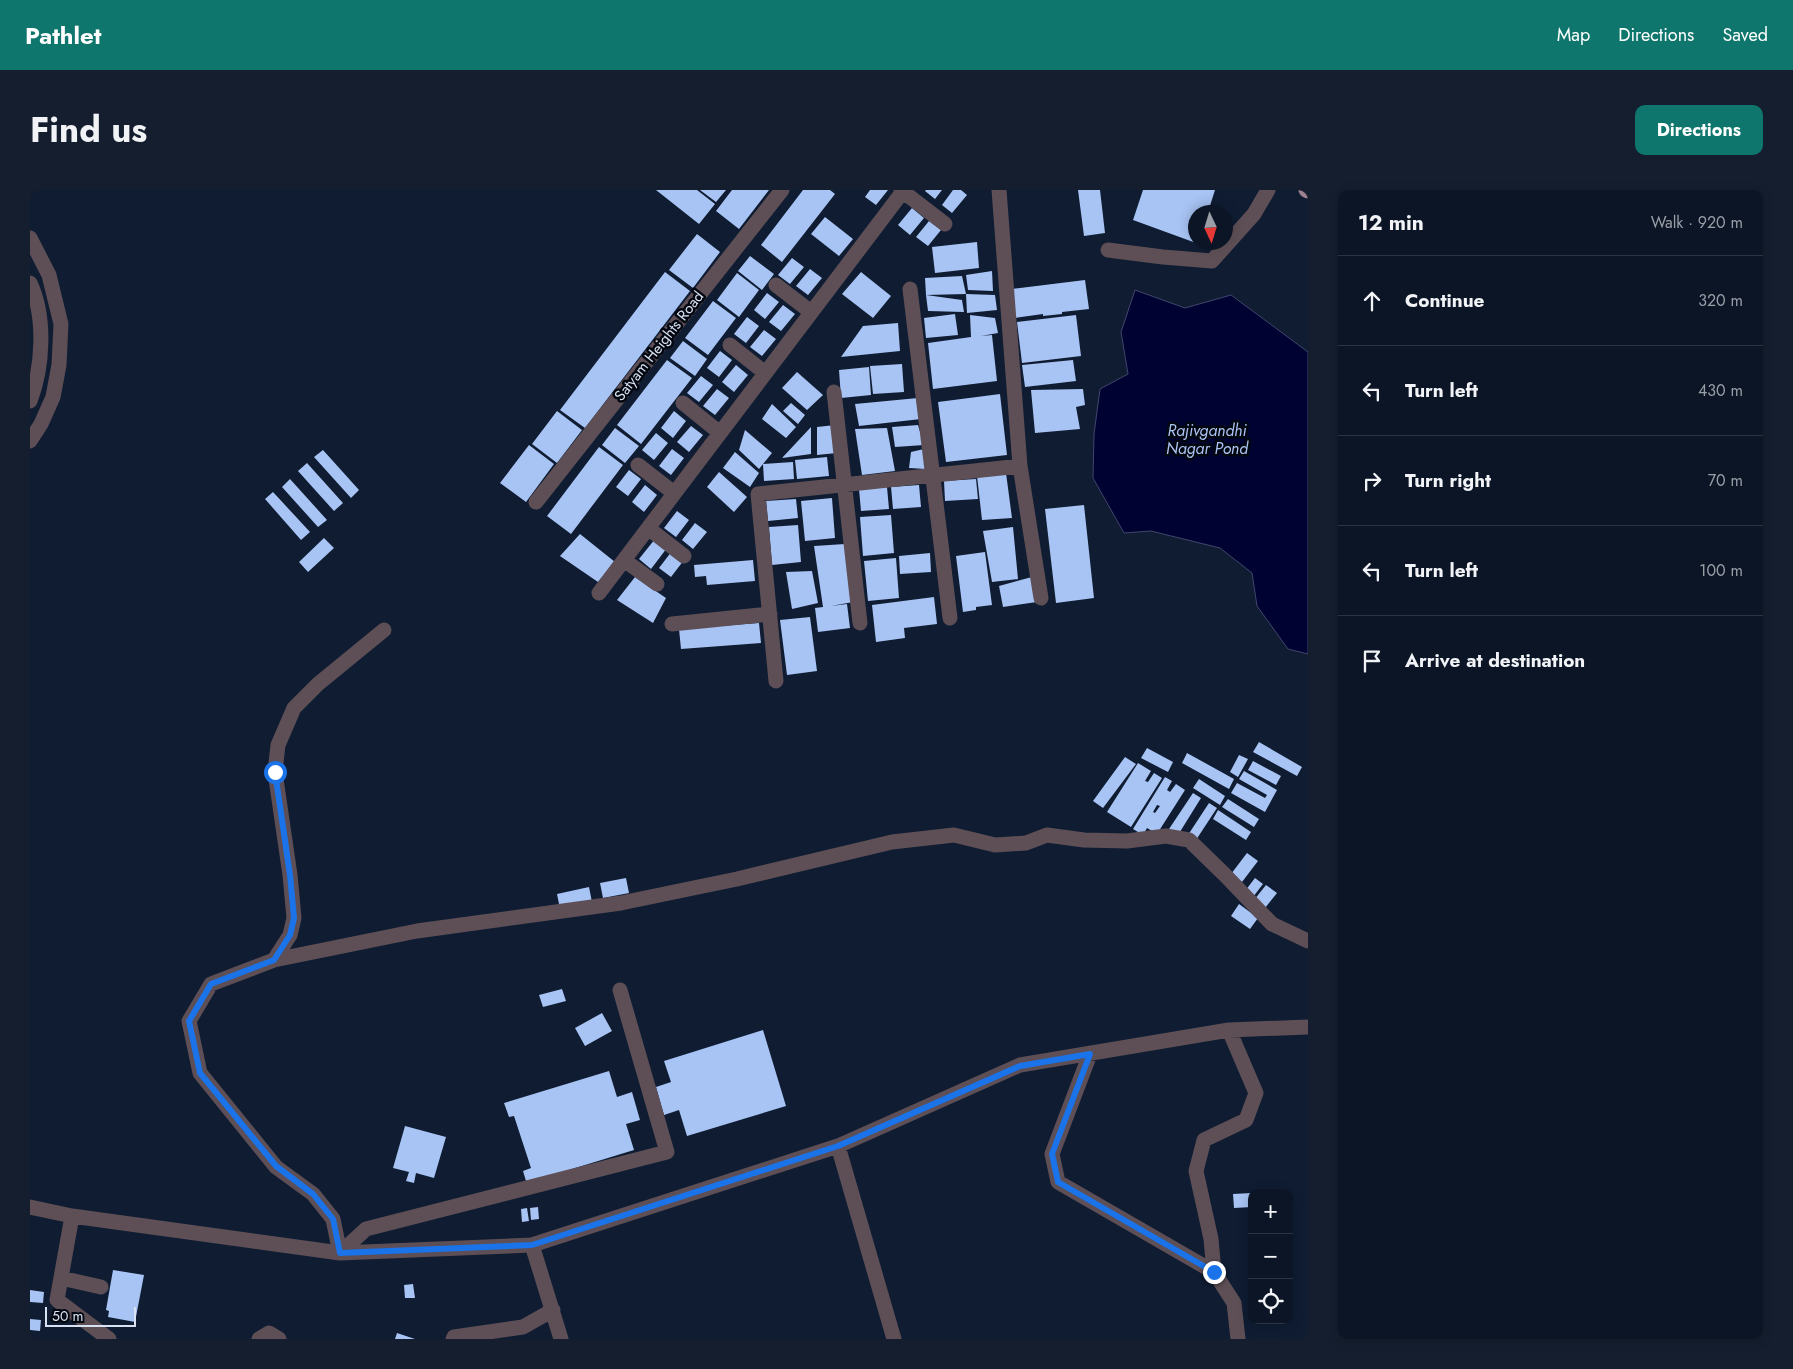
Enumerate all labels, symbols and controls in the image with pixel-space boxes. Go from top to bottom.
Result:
text: Pathlet [25,18,101,53]
text: Map [1557,22,1590,48]
text: Directions [1618,22,1694,48]
text: Saved [1722,22,1768,48]
text: Find us [30,105,147,155]
button: Directions [1635,105,1763,155]
north arrow [1188,205,1233,250]
text: 12 min [1358,208,1424,238]
text: Walk · 920 m [1651,211,1743,234]
street label: Satyam Heights Road [609,286,709,406]
icon: ahead [1358,287,1386,315]
text: Continue [1405,287,1484,314]
text: 320 m [1698,289,1743,312]
icon: left [1358,377,1386,405]
text: Turn left [1405,377,1478,404]
text: 430 m [1698,379,1743,402]
water label: Rajivgandhi Nagar Pond [1166,419,1249,460]
icon: right [1358,467,1386,495]
text: Turn right [1405,467,1491,494]
text: 70 m [1708,469,1743,492]
icon: left [1358,557,1386,585]
text: Turn left [1405,557,1478,584]
text: 100 m [1699,559,1743,582]
icon: arrive [1358,647,1386,675]
text: Arrive at destination [1405,647,1585,674]
route start [264,761,287,784]
map controls [1248,1189,1293,1324]
button: + [1248,1189,1293,1234]
button: − [1248,1234,1293,1279]
route end [1203,1261,1226,1284]
button: locate [1248,1279,1293,1324]
scale bar [45,1304,136,1327]
text: 50 m [52,1306,83,1326]

